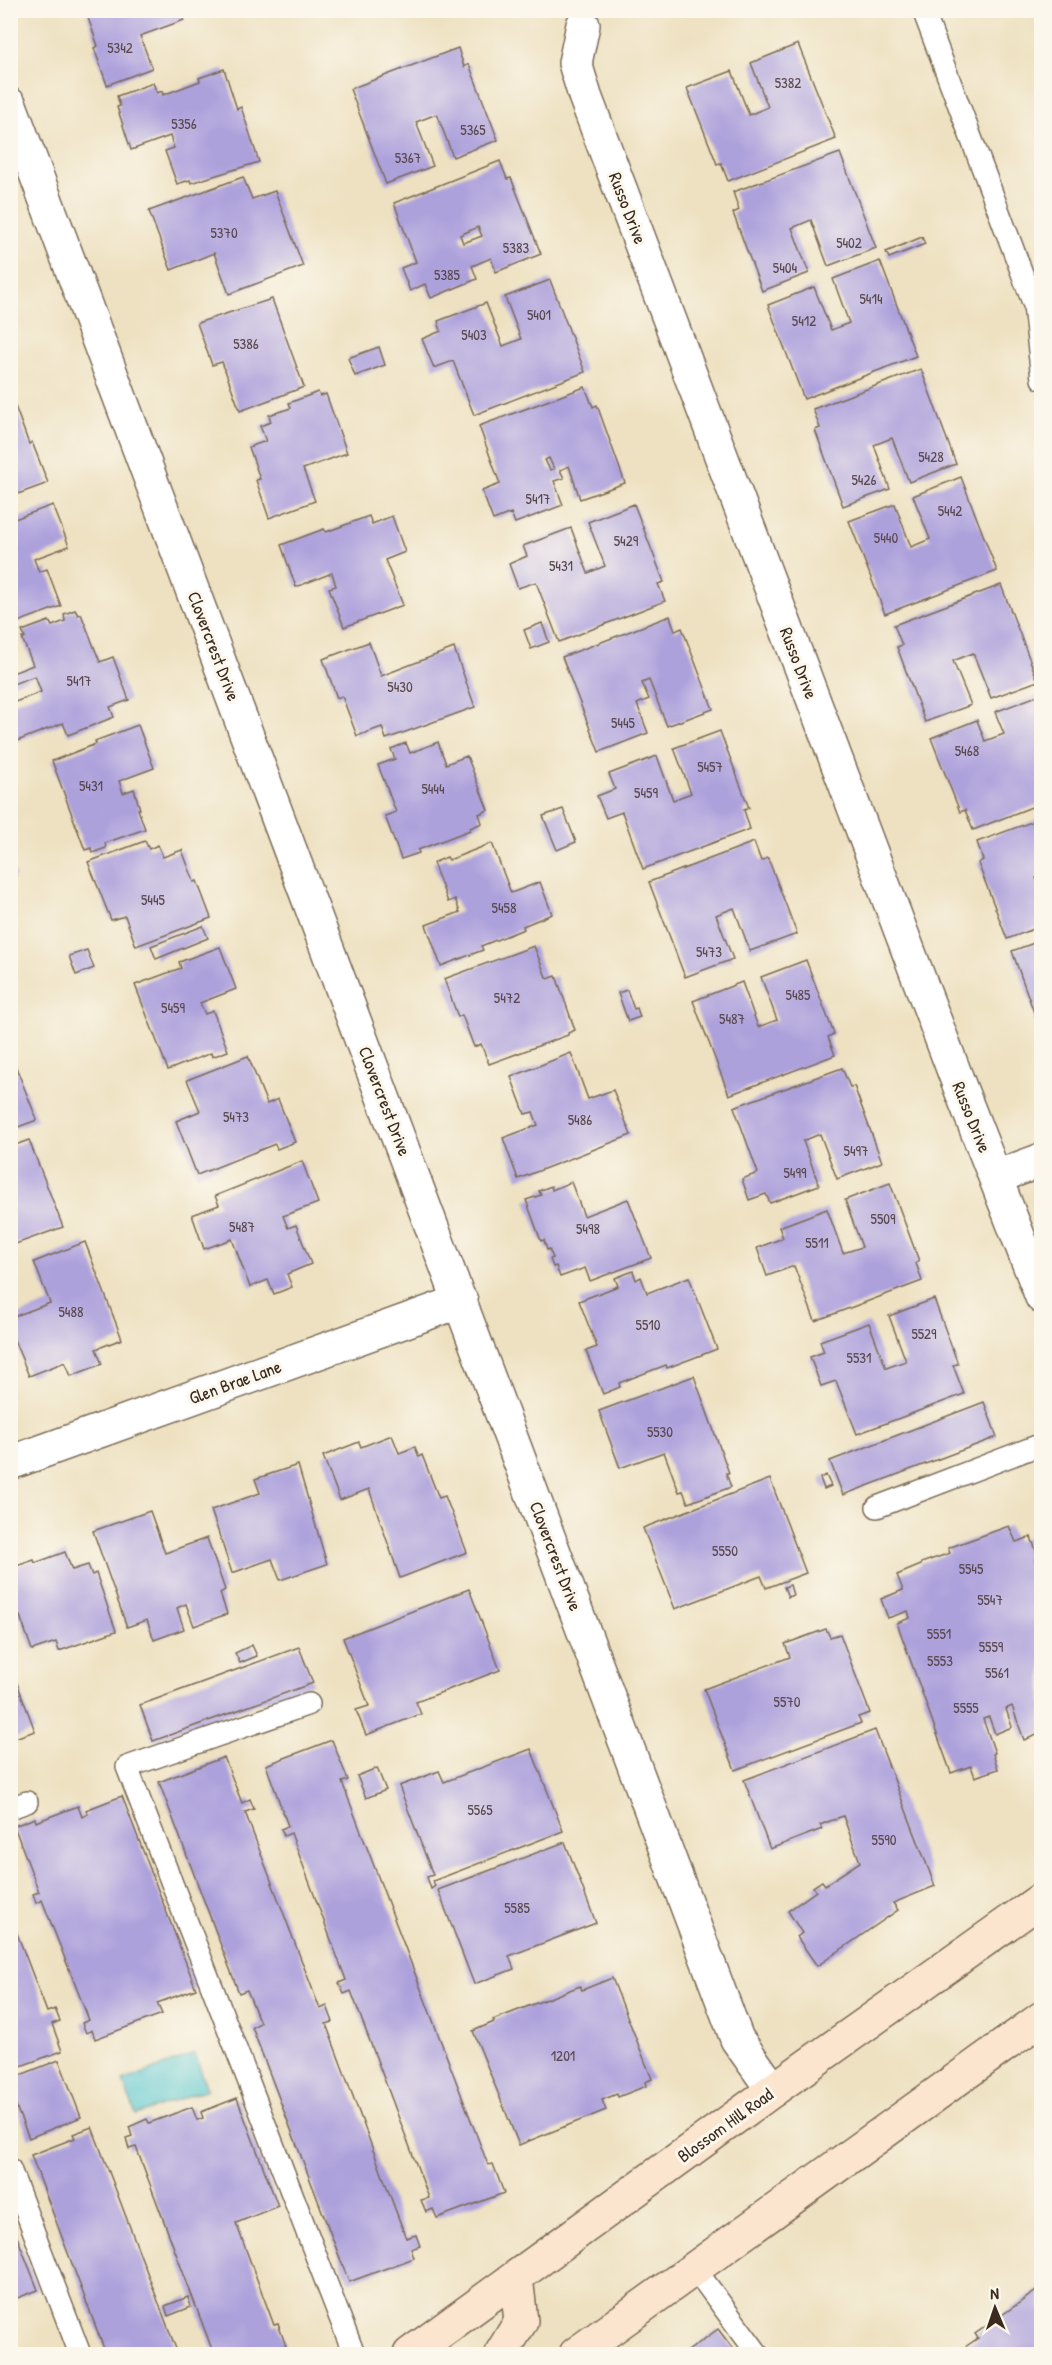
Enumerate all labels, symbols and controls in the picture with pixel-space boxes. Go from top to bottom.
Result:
house number: 5342 [107,37,133,58]
house number: 5382 [775,72,801,93]
house number: 5356 [171,113,197,134]
house number: 5365 [460,119,486,140]
house number: 5367 [395,147,421,168]
street label: Russo Drive [603,169,653,247]
house number: 5370 [210,222,238,243]
house number: 5402 [836,232,862,253]
house number: 5383 [503,237,529,258]
house number: 5404 [773,257,798,278]
house number: 5385 [434,264,461,285]
house number: 5414 [859,288,883,309]
house number: 5401 [527,304,551,325]
house number: 5412 [792,310,816,331]
house number: 5403 [461,324,487,345]
house number: 5386 [233,333,259,354]
house number: 5428 [918,446,944,467]
house number: 5426 [852,469,876,490]
house number: 5417 [526,488,550,509]
house number: 5442 [938,500,962,521]
house number: 5440 [874,527,898,548]
house number: 5429 [614,530,639,551]
house number: 5431 [549,555,573,576]
street label: Clovercrest Drive [182,588,246,704]
street label: Russo Drive [774,624,824,702]
house number: 5417 [67,670,91,691]
house number: 5430 [387,676,413,697]
house number: 5445 [611,712,636,733]
house number: 5468 [955,740,979,761]
house number: 5457 [697,756,723,777]
house number: 5431 [79,775,103,796]
house number: 5444 [421,778,445,799]
house number: 5459 [634,782,658,803]
house number: 5445 [141,889,166,910]
house number: 5458 [492,897,516,918]
house number: 5473 [696,941,722,962]
house number: 5485 [786,984,811,1005]
house number: 5472 [494,987,520,1008]
house number: 5459 [161,997,185,1018]
house number: 5487 [719,1008,745,1029]
street label: Clovercrest Drive [353,1043,417,1159]
street label: Russo Drive [946,1078,998,1156]
house number: 5473 [223,1106,249,1127]
house number: 5486 [568,1109,592,1130]
house number: 5497 [844,1140,868,1161]
house number: 5499 [784,1162,807,1183]
house number: 5509 [871,1208,896,1229]
house number: 5487 [229,1216,255,1237]
house number: 5498 [576,1218,600,1239]
house number: 5511 [805,1232,829,1253]
house number: 5488 [59,1301,83,1322]
house number: 5510 [636,1314,661,1335]
house number: 5529 [911,1323,937,1344]
house number: 5531 [847,1347,871,1368]
street label: Glen Brae Lane [185,1354,285,1410]
house number: 5530 [647,1421,673,1442]
street label: Clovercrest Drive [524,1498,588,1614]
house number: 5550 [712,1540,738,1561]
house number: 5545 [959,1558,984,1579]
house number: 5547 [977,1589,1003,1610]
house number: 5551 [927,1623,951,1644]
house number: 5559 [979,1636,1004,1657]
house number: 5553 [927,1650,953,1671]
house number: 5561 [985,1662,1009,1683]
house number: 5570 [774,1691,801,1712]
house number: 5555 [953,1697,979,1718]
house number: 5565 [467,1799,493,1820]
house number: 5590 [872,1829,897,1850]
house number: 5585 [504,1897,530,1918]
house number: 1201 [551,2045,575,2066]
street label: Blossom Hill Road [672,2082,778,2168]
north arrow [965,2278,1025,2338]
text: N [990,2282,1000,2304]

